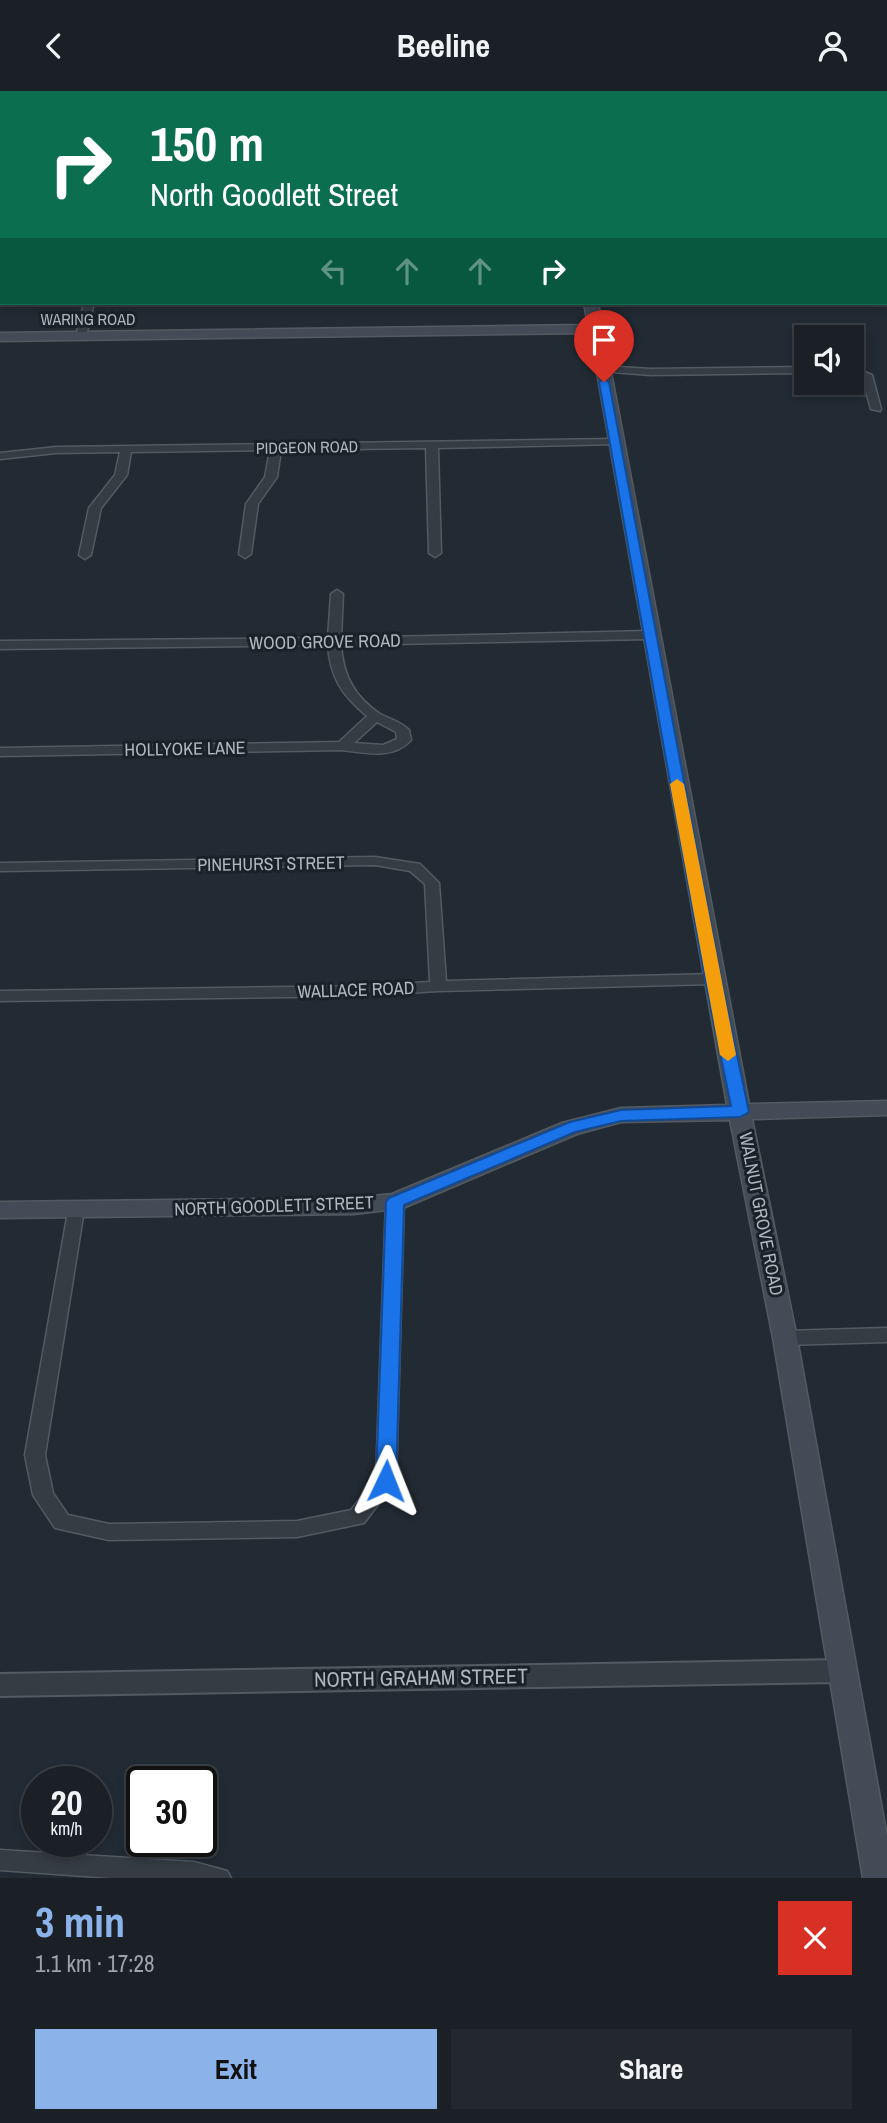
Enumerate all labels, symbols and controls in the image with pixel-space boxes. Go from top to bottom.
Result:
text: Beeline [397,24,490,67]
icon: back [35,27,73,65]
icon: person [814,27,852,65]
text: 150 m [150,110,264,176]
icon: right [35,119,126,210]
text: North Goodlett Street [150,173,398,216]
icon: left [315,252,353,290]
icon: ahead [388,252,426,290]
icon: ahead [461,252,499,290]
icon: right [534,252,572,290]
street label: WARING ROAD [40,308,136,330]
pin [574,310,634,382]
icon: arrive [585,321,623,359]
map controls [794,325,864,395]
button: sound [794,325,864,395]
street label: PIDGEON ROAD [256,435,358,459]
street label: WOOD GROVE ROAD [249,628,401,655]
street label: HOLLYOKE LANE [124,735,246,762]
street label: PINEHURST STREET [197,850,345,877]
street label: WALLACE ROAD [297,975,415,1004]
street label: WALNUT GROVE ROAD [733,1130,790,1298]
street label: NORTH GOODLETT STREET [174,1190,374,1221]
position arrow [349,1444,423,1518]
street label: NORTH GRAHAM STREET [314,1661,529,1694]
speed limit sign: 30 [126,1766,217,1857]
text: 20 [51,1779,82,1826]
text: km/h [51,1816,83,1841]
text: 3 min [35,1894,125,1950]
button: close [778,1901,852,1975]
text: 1.1 km · 17:28 [35,1948,155,1979]
button: Exit [35,2029,437,2109]
button: Share [451,2029,852,2109]

